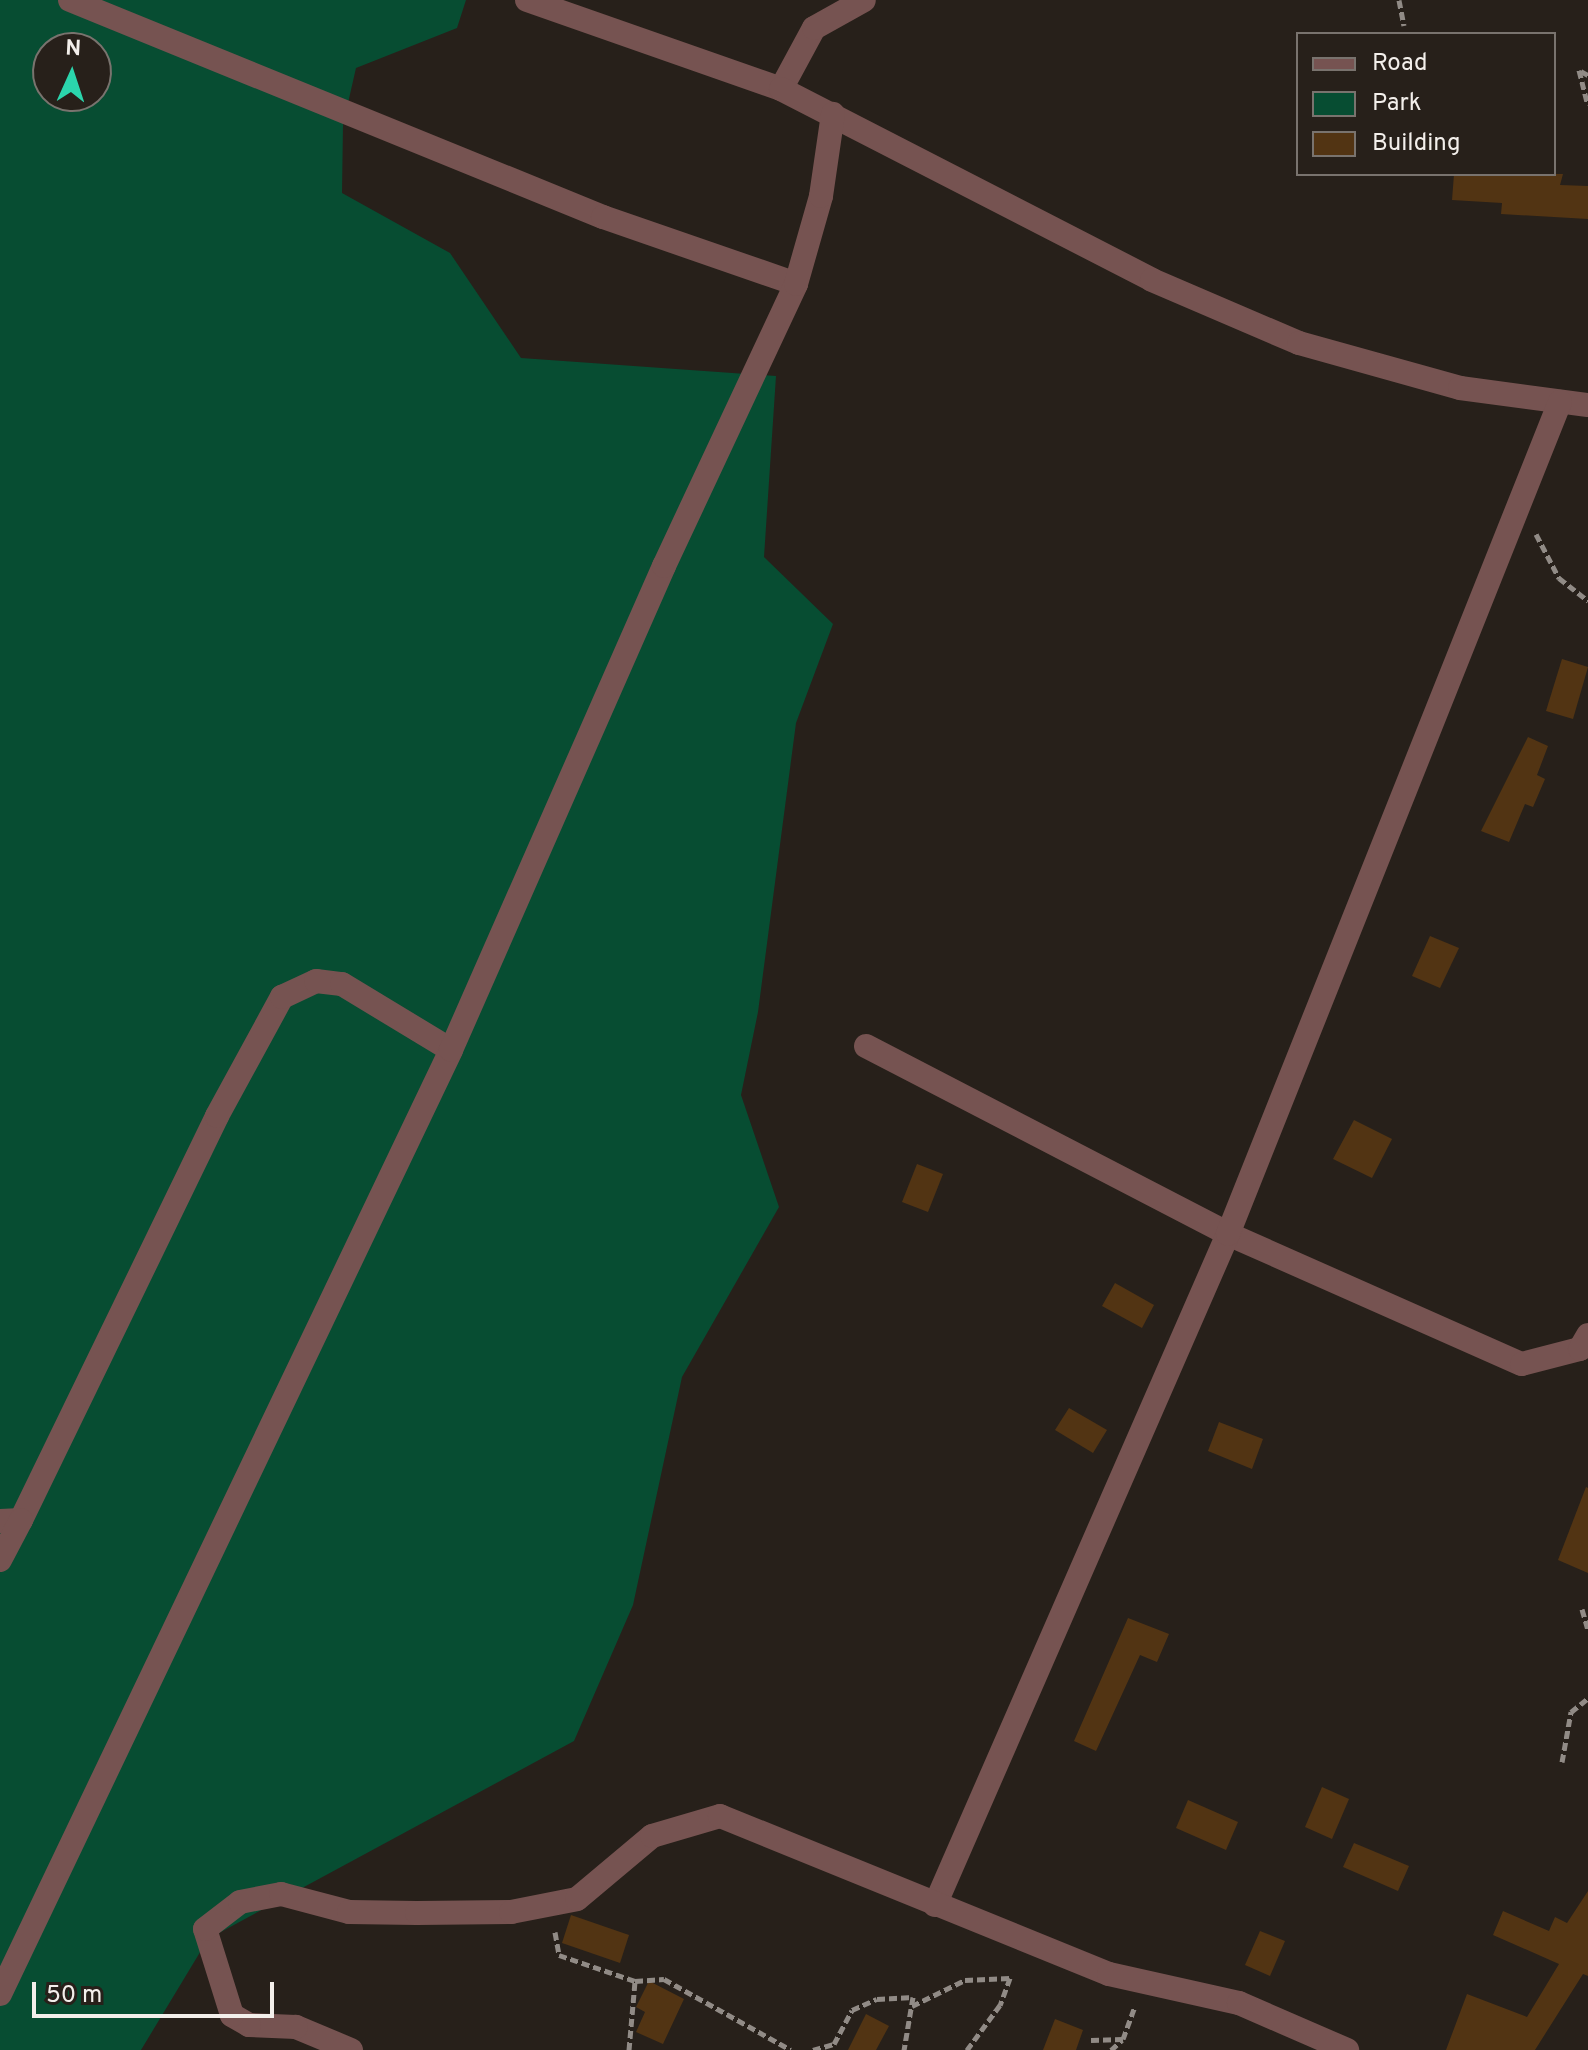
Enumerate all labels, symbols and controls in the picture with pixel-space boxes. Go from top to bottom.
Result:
north arrow [32,32,112,112]
legend [1296,32,1556,176]
text: N [65,36,82,63]
text: Road [1372,49,1428,79]
text: Park [1372,89,1422,119]
text: Building [1372,129,1461,159]
scale bar [36,1966,278,2016]
text: 50 m [46,1981,102,2011]

